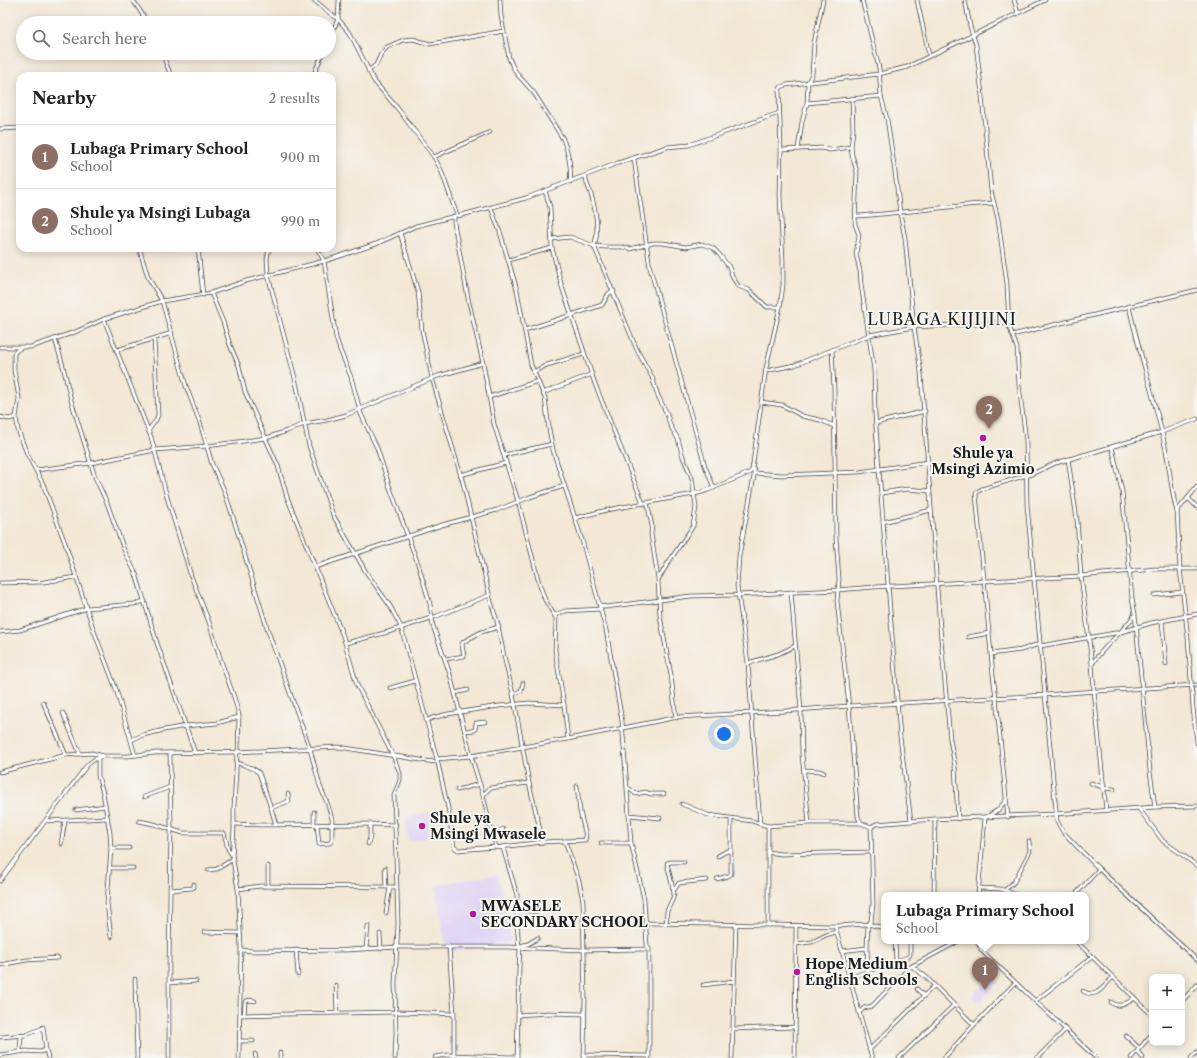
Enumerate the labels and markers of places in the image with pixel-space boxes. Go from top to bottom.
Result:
pin: 2 [976,396,1002,429]
marker: Shule ya Msingi Azimio [978,433,988,443]
place label: Shule ya Msingi Azimio [931,444,1035,478]
place label: Shule ya Msingi Mwasele [430,809,546,843]
marker: Shule ya Msingi Mwasele [417,821,427,831]
place label: MWASELE SECONDARY SCHOOL [481,897,648,931]
marker: MWASELE SECONDARY SCHOOL [468,909,478,919]
place label: Hope Medium English Schools [805,955,918,989]
pin: 1 [972,957,998,990]
marker: Hope Medium English Schools [792,967,802,977]

